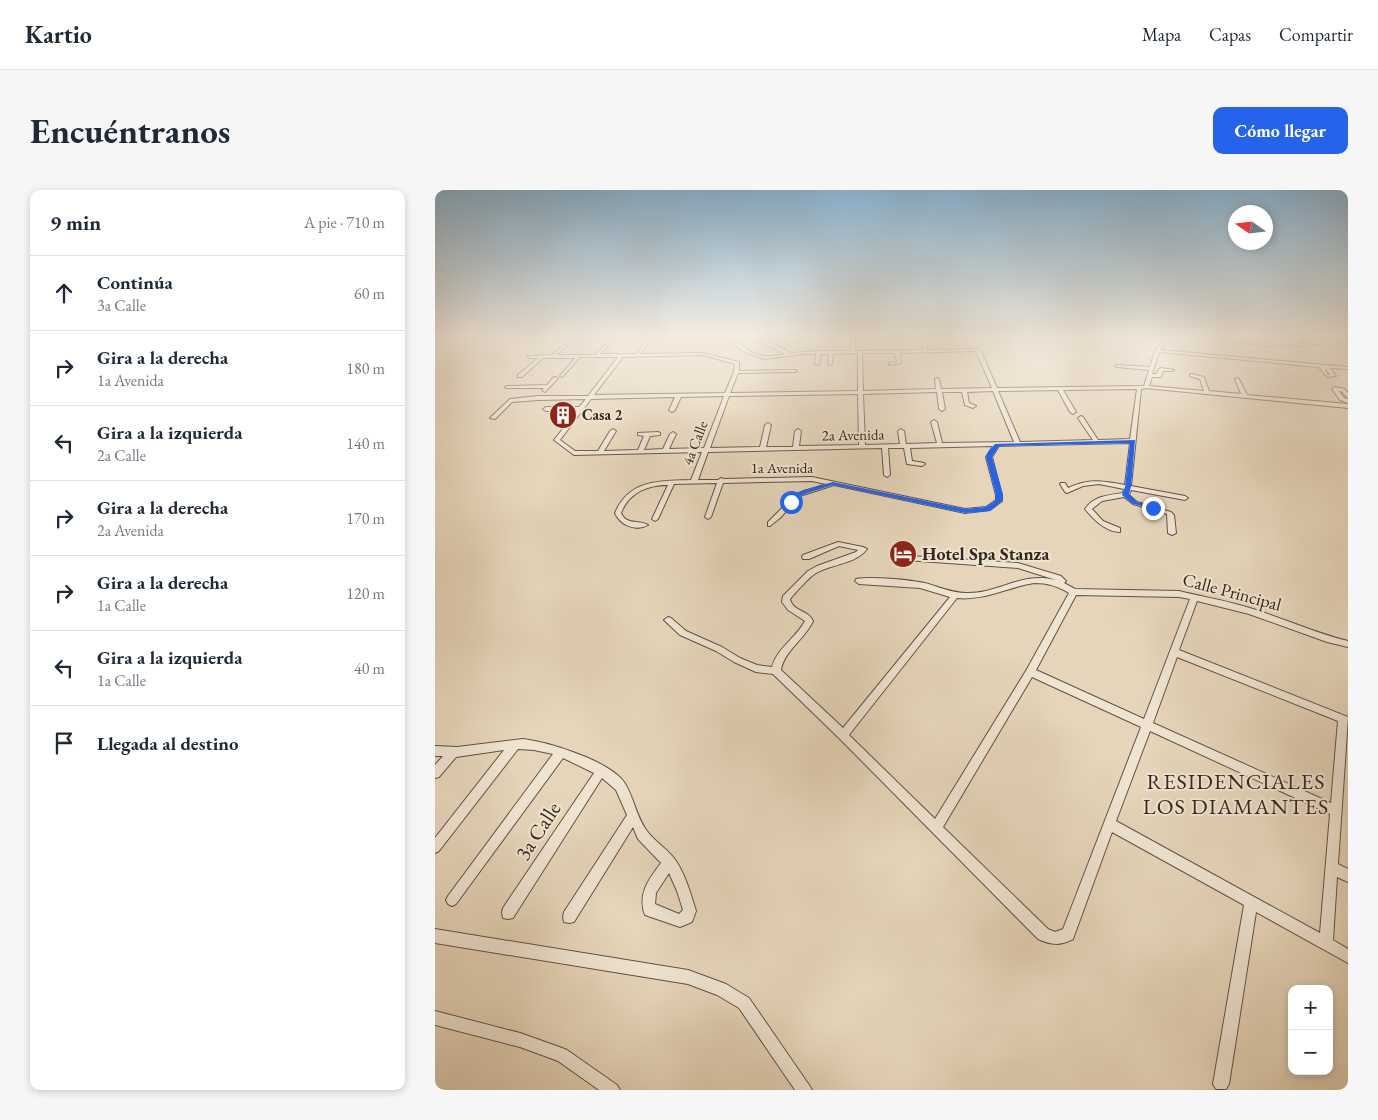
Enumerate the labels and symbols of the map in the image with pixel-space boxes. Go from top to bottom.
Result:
north arrow [1228,205,1273,250]
building icon: Casa 2 [548,400,578,430]
place label: Casa 2 [582,405,623,424]
street label: 4a Calle [677,418,712,468]
street label: 2a Avenida [821,424,885,445]
street label: 1a Avenida [751,458,813,477]
route start [780,491,803,514]
route end [1142,497,1165,520]
hotel icon: Hotel Spa Stanza [888,539,918,569]
place label: Hotel Spa Stanza [922,542,1049,565]
street label: Calle Principal [1180,567,1284,616]
district label: RESIDENCIALES LOS DIAMANTES [1143,767,1329,821]
street label: 3a Calle [509,796,566,865]

